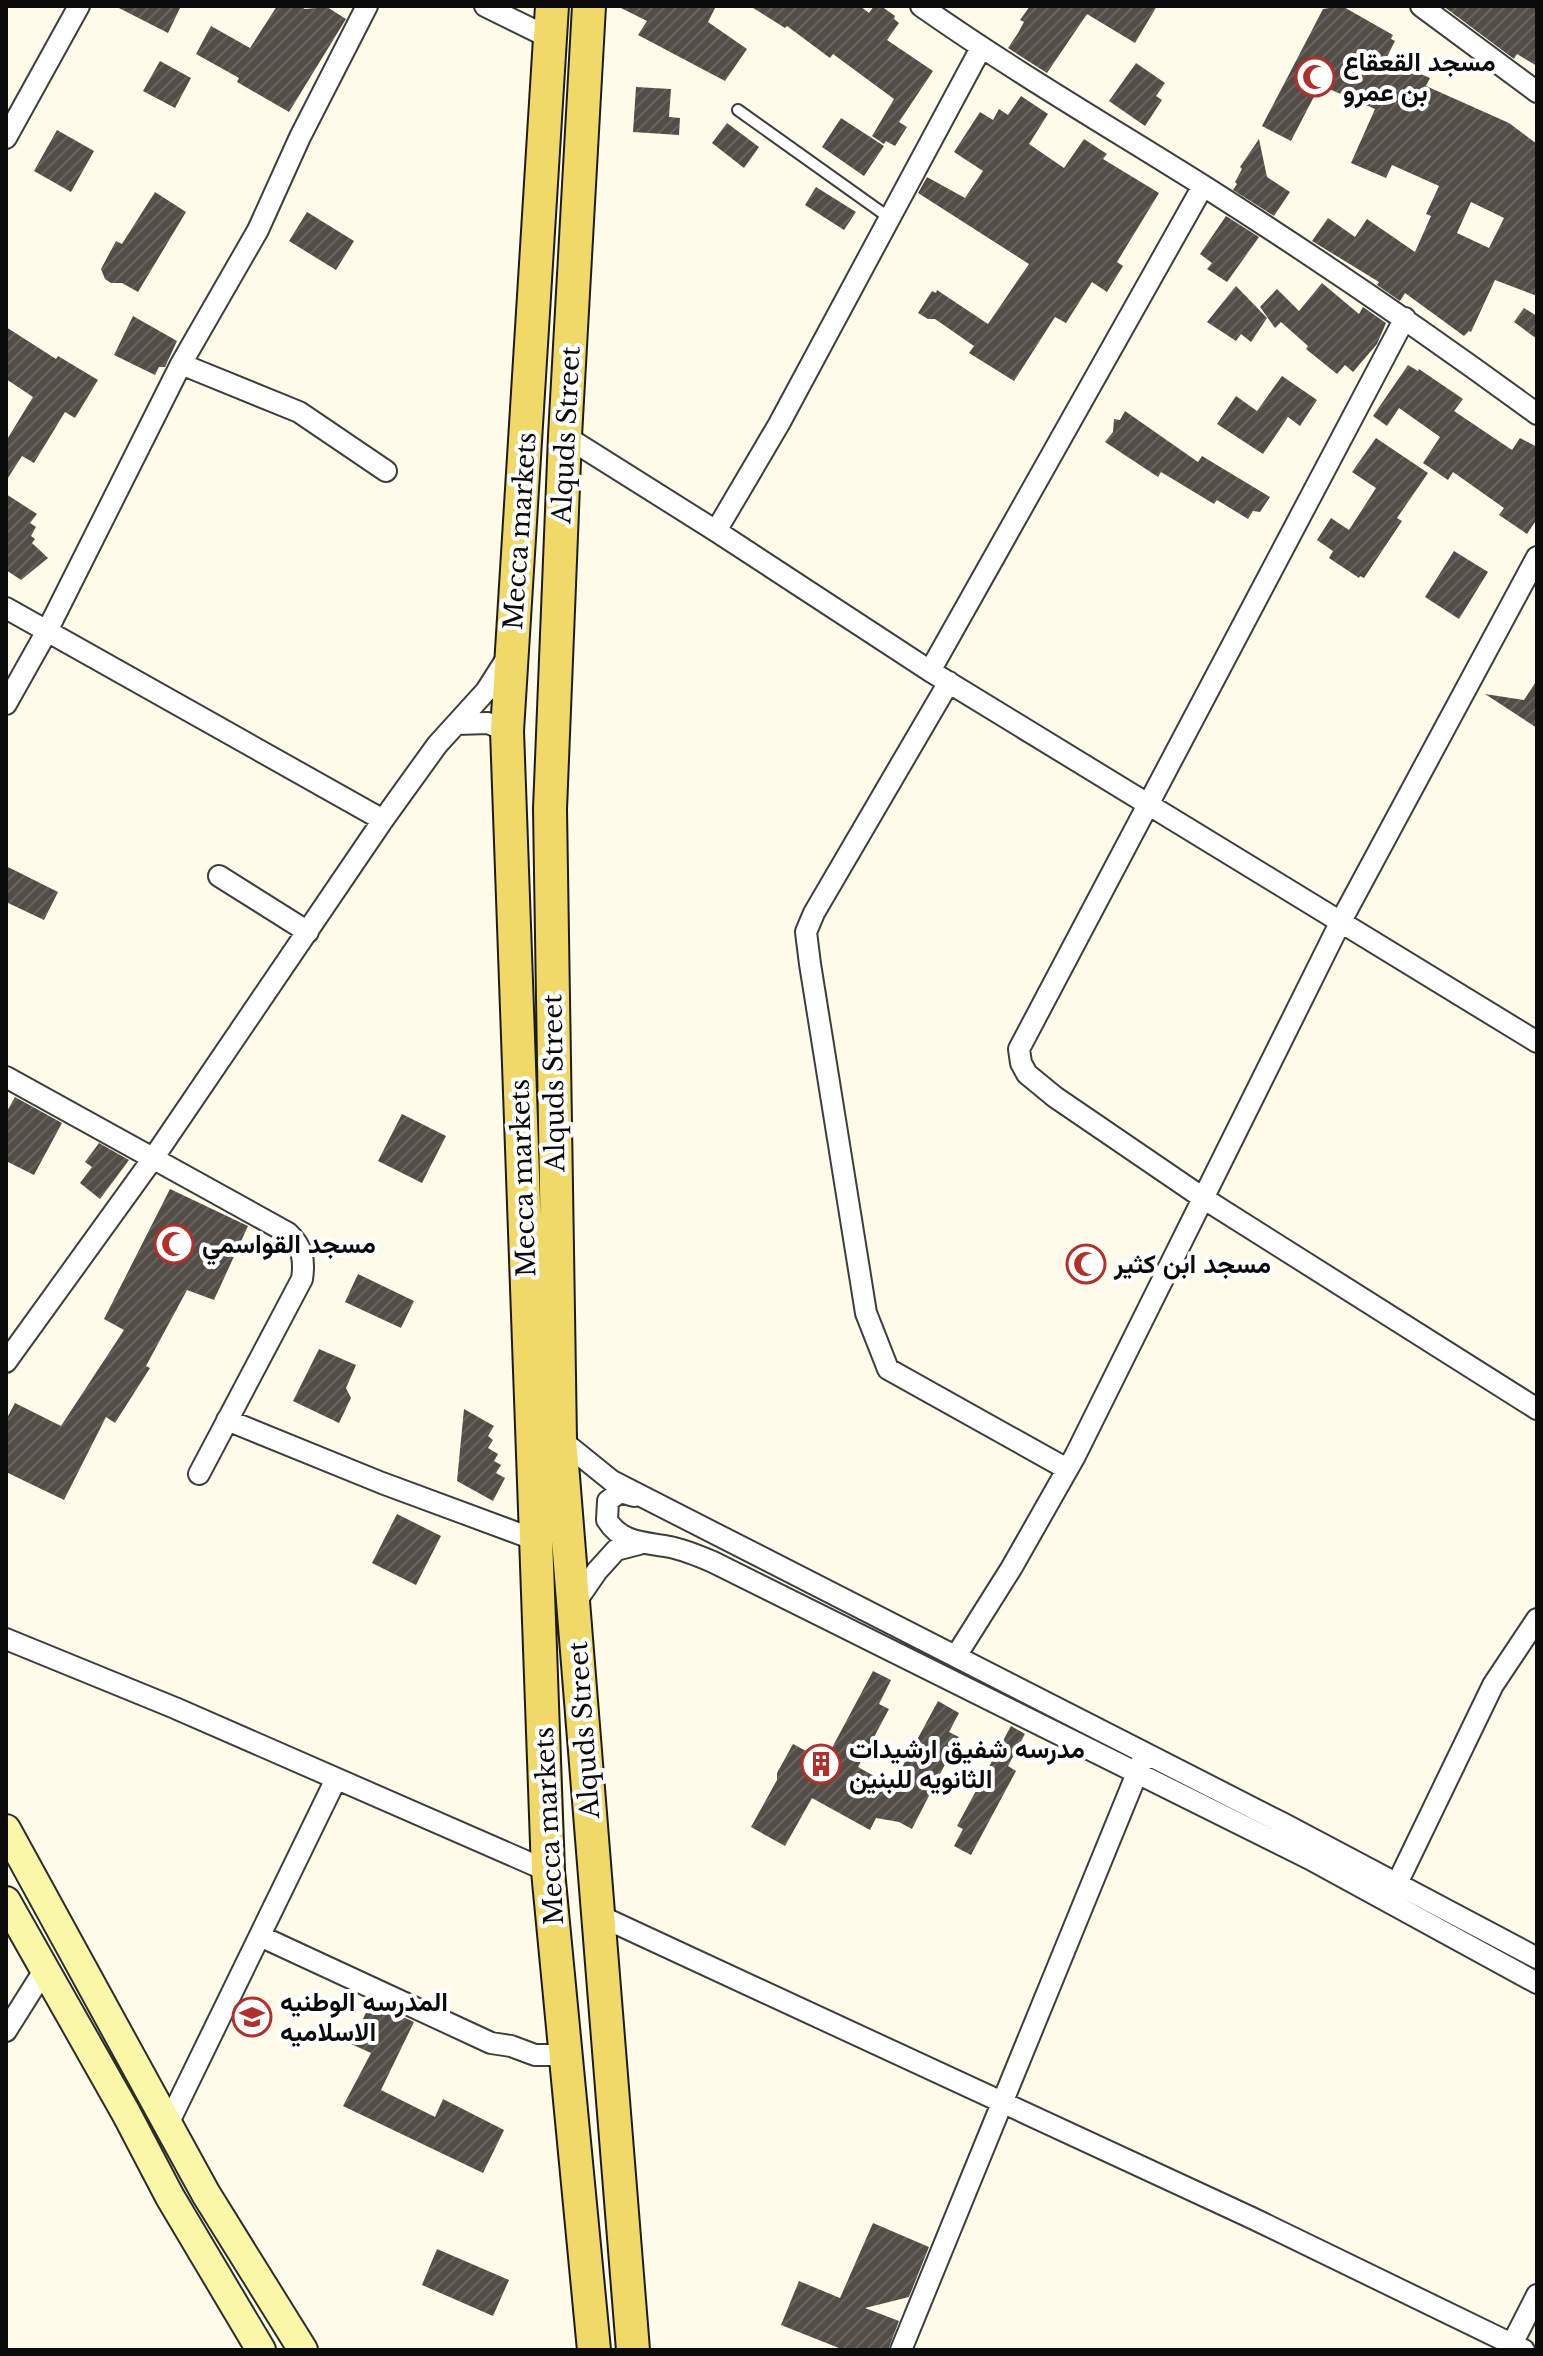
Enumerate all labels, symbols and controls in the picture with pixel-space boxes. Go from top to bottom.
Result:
place label: مسجد القعقاع بن عمرو [1343,46,1496,108]
mosque icon: مسجد القعقاع بن عمرو [1294,56,1336,98]
street label: Alquds Street [545,345,587,526]
street label: Mecca markets [497,431,543,631]
street label: Alquds Street [536,994,572,1173]
street label: Mecca markets [504,1078,542,1278]
mosque icon: مسجد القواسمي [153,1223,195,1265]
place label: مسجد القواسمي [202,1228,376,1266]
mosque icon: مسجد ابن كثير [1065,1243,1107,1285]
place label: مسجد ابن كثير [1113,1248,1271,1280]
street label: Alquds Street [562,1640,606,1821]
street label: Mecca markets [528,1726,570,1926]
place label: مدرسه شفيق ارشيدات الثانويه للبنين [849,1733,1085,1795]
building icon: مدرسه شفيق ارشيدات الثانويه للبنين [800,1743,842,1785]
place label: المدرسه الوطنيه الاسلاميه [280,1986,448,2048]
school or university icon: المدرسه الوطنيه الاسلاميه [231,1996,273,2038]

